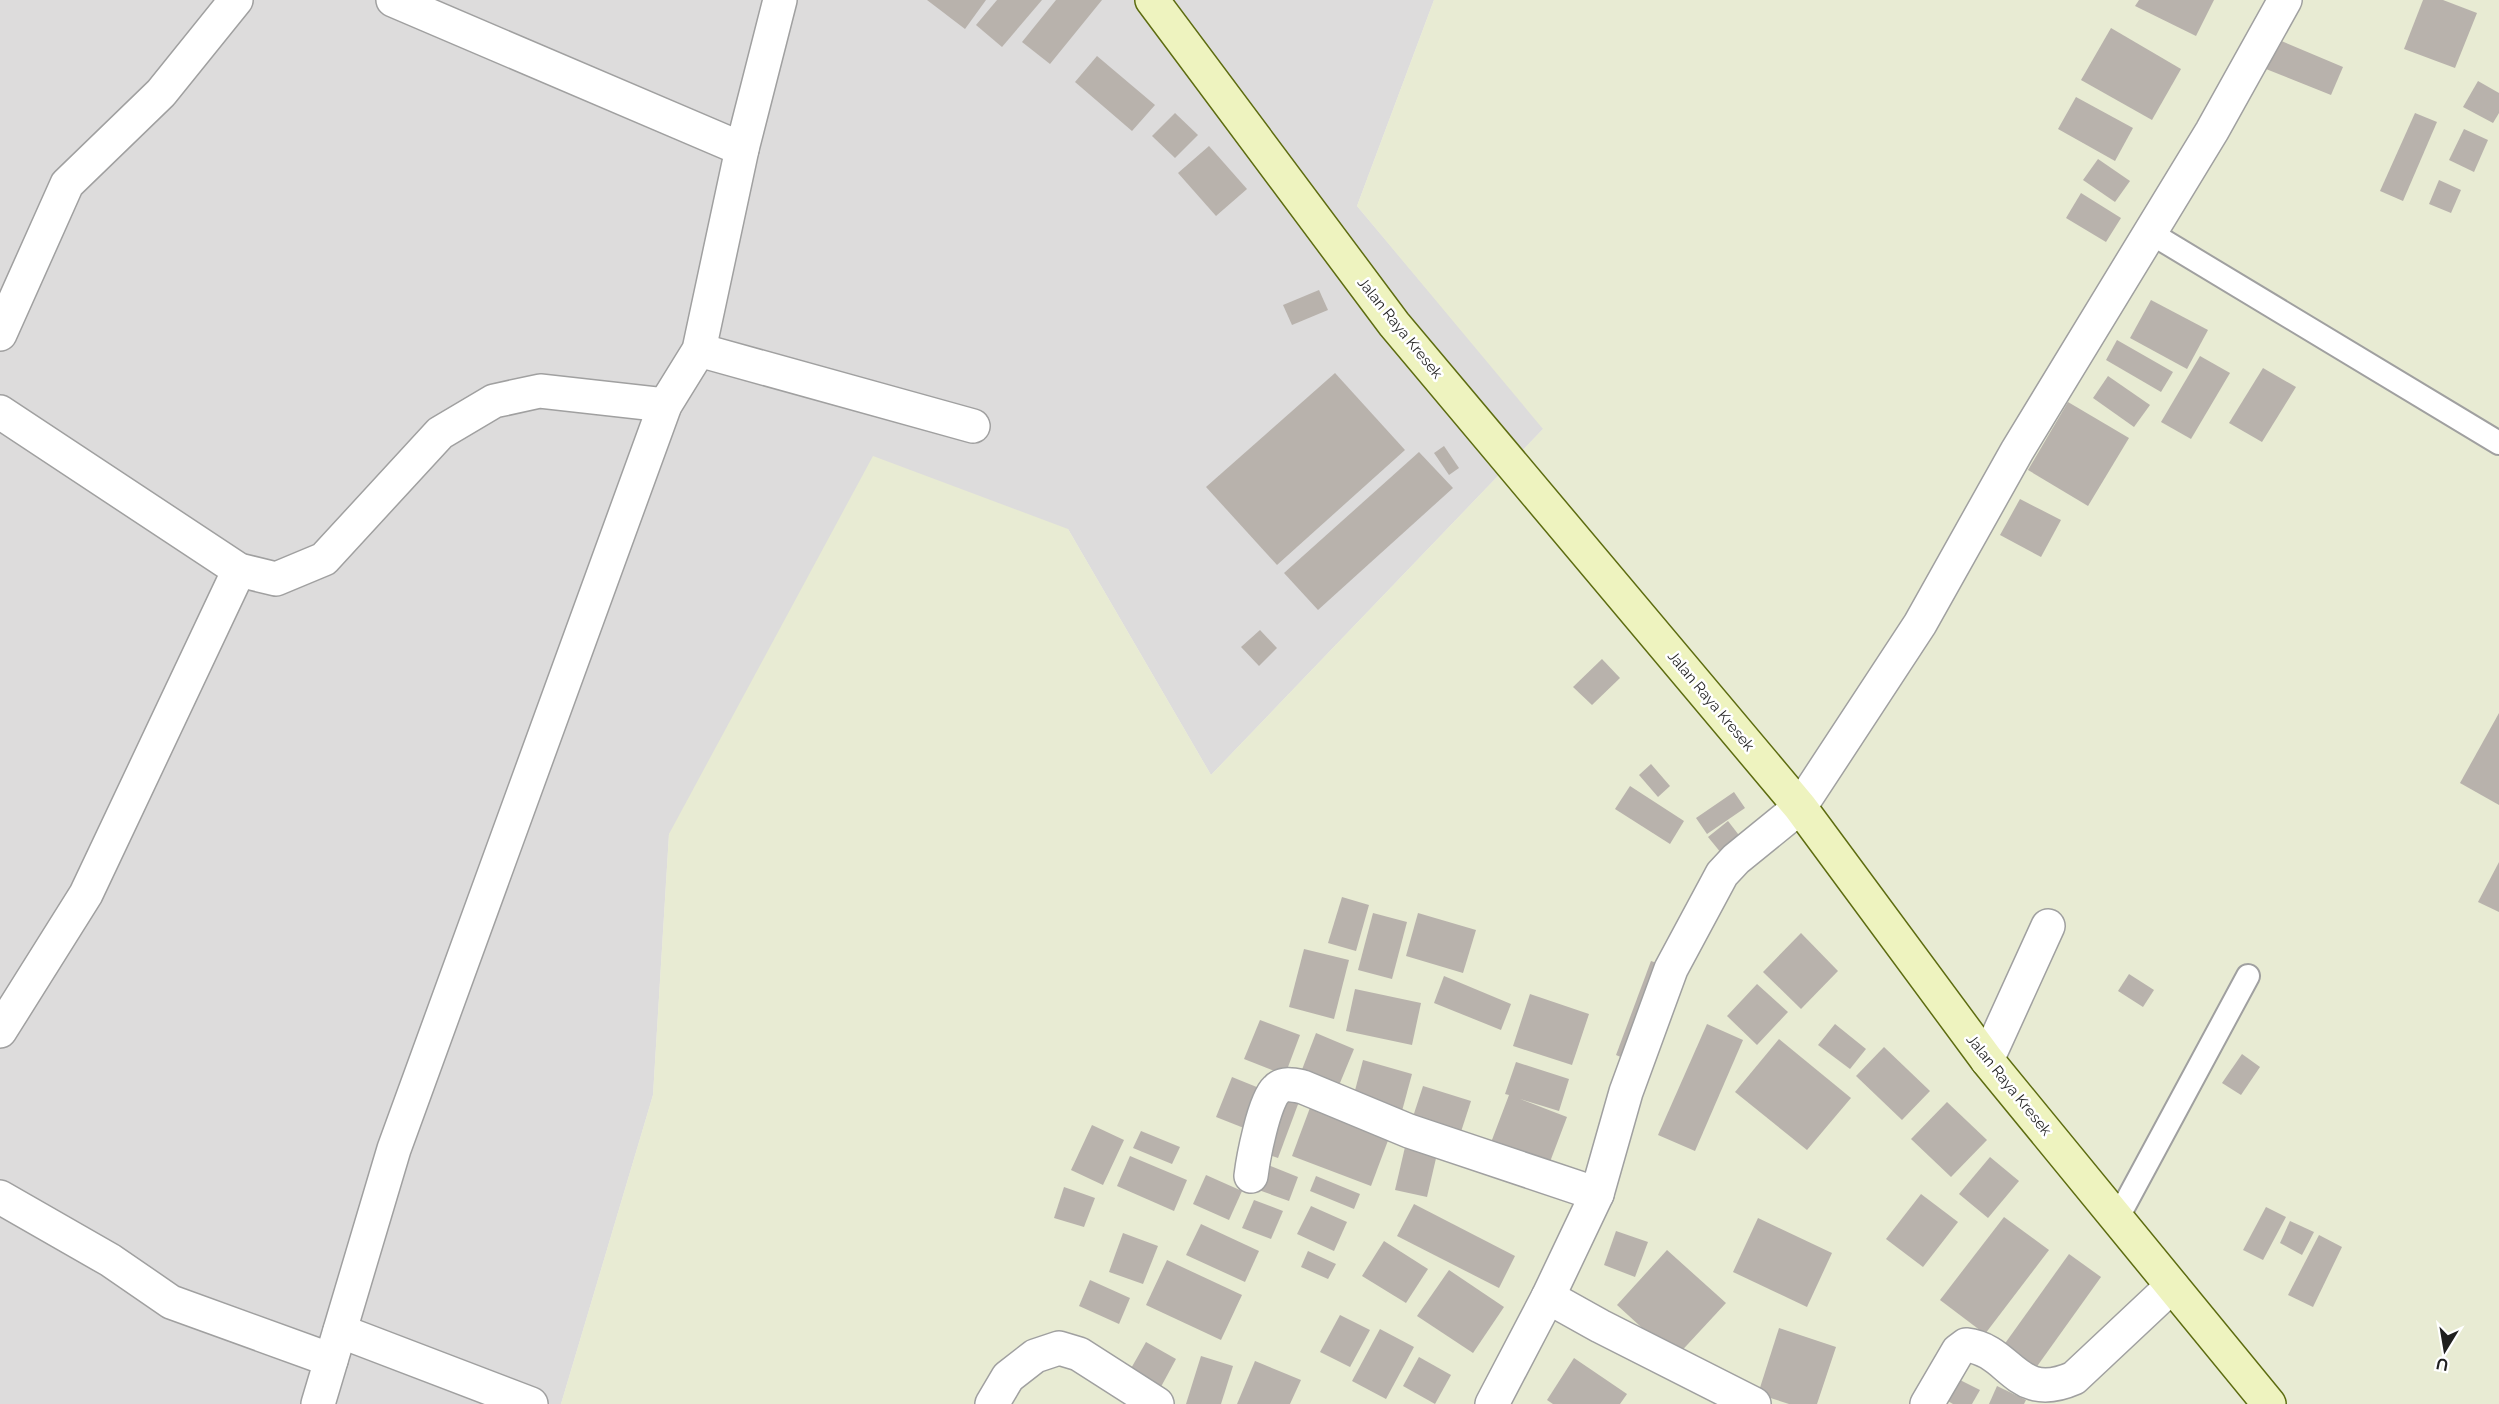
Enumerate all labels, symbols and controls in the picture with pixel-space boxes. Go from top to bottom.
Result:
street label: Jalan Raya Kresek [1354,274,1446,382]
street label: Jalan Raya Kresek [1664,647,1758,755]
street label: Jalan Raya Kresek [1963,1031,2055,1139]
north arrow [2415,1320,2475,1380]
text: U [2435,1354,2450,1375]

